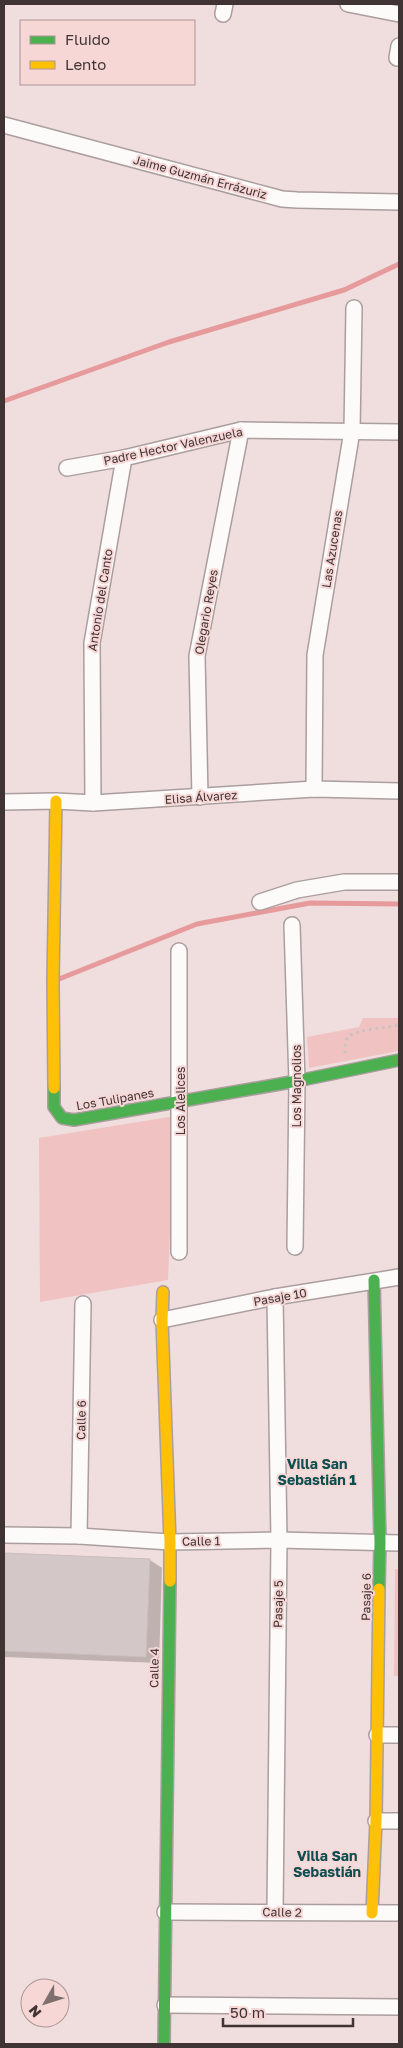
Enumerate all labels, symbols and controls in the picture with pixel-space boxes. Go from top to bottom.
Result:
legend [20,20,195,85]
text: Fluido [65,30,110,48]
text: Lento [65,55,106,73]
street label: Jaime Guzmán Errázuriz [132,152,268,202]
street label: Padre Hector Valenzuela [102,424,244,468]
street label: Las Azucenas [318,509,346,589]
street label: Antonio del Canto [84,548,116,652]
street label: Olegario Reyes [191,568,221,656]
street label: Elisa Álvarez [164,787,238,807]
street label: Los Magnolios [289,1045,304,1127]
street label: Los Alelices [173,1067,188,1135]
street label: Los Tulipanes [75,1085,155,1113]
street label: Pasaje 10 [252,1285,308,1309]
street label: Calle 6 [73,1400,89,1440]
district label: Villa San Sebastián 1 [278,1455,356,1488]
street label: Calle 1 [182,1533,220,1549]
street label: Pasaje 6 [358,1573,374,1621]
street label: Pasaje 5 [270,1580,286,1628]
street label: Calle 4 [146,1648,162,1688]
district label: Villa San Sebastián [293,1847,361,1880]
street label: Calle 2 [262,1904,302,1920]
north arrow [20,1978,70,2028]
scale bar [223,1996,353,2028]
text: N [25,2002,44,2021]
text: 50 m [230,2003,265,2021]

